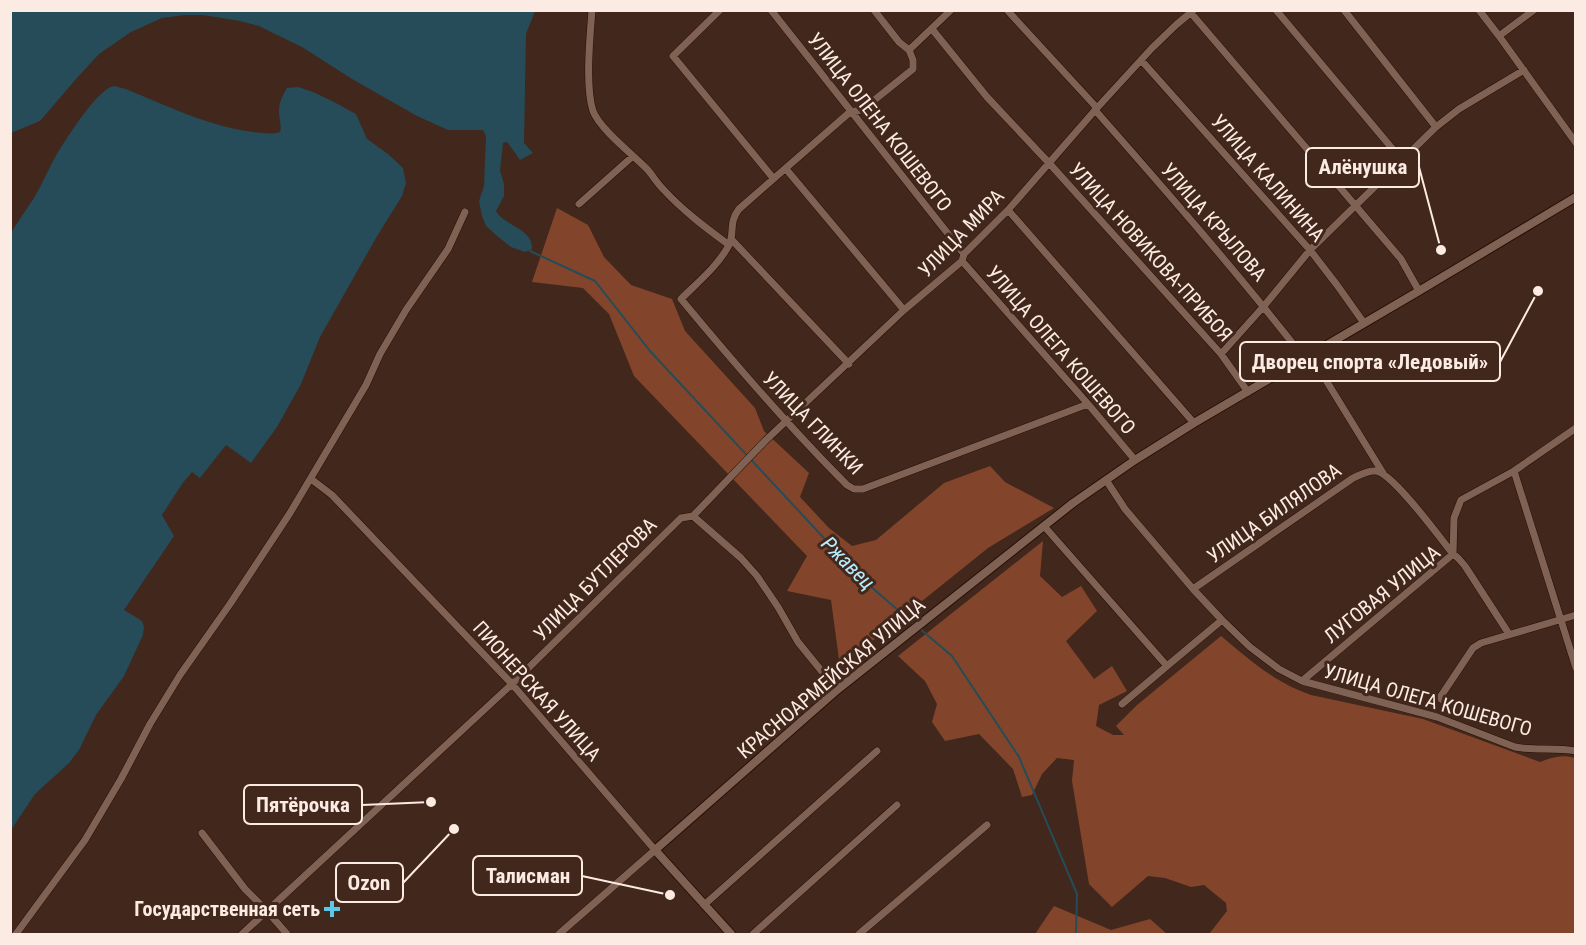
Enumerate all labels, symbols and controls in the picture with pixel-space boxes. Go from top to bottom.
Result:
street label: УЛИЦА ОЛЕНА КОШЕВОГО [803,28,957,216]
street label: УЛИЦА КАЛИНИНА [1206,109,1330,247]
callout: Алёнушка [1306,148,1419,187]
text: Алёнушка [1319,155,1407,179]
street label: УЛИЦА НОВИКОВА-ПРИБОЯ [1064,158,1238,346]
street label: УЛИЦА КРЫЛОВА [1156,158,1272,286]
street label: УЛИЦА МИРА [913,184,1009,282]
street label: УЛИЦА ОЛЕГА КОШЕВОГО [981,261,1141,439]
callout: Дворец спорта «Ледовый» [1240,342,1500,381]
text: Дворец спорта «Ледовый» [1252,350,1488,374]
street label: УЛИЦА ГЛИНКИ [758,367,868,479]
street label: УЛИЦА БИЛЯЛОВА [1202,458,1346,568]
street label: УЛИЦА БУТЛЕРОВА [529,512,662,645]
water label: Ржавец [817,532,879,594]
street label: ЛУГОВАЯ УЛИЦА [1319,540,1445,648]
street label: КРАСНОАРМЕЙСКАЯ УЛИЦА [732,592,930,764]
street label: ПИОНЕРСКАЯ УЛИЦА [468,616,606,766]
street label: УЛИЦА ОЛЕГА КОШЕВОГО [1321,659,1535,741]
callout: Пятёрочка [244,785,362,824]
text: Пятёрочка [256,793,350,817]
callout: Талисман [473,856,582,895]
callout: Ozon [336,863,403,902]
text: Талисман [486,864,570,888]
text: Ozon [348,871,390,895]
place label: Государственная сеть [134,897,320,921]
marker: Государственная сеть [325,902,339,916]

